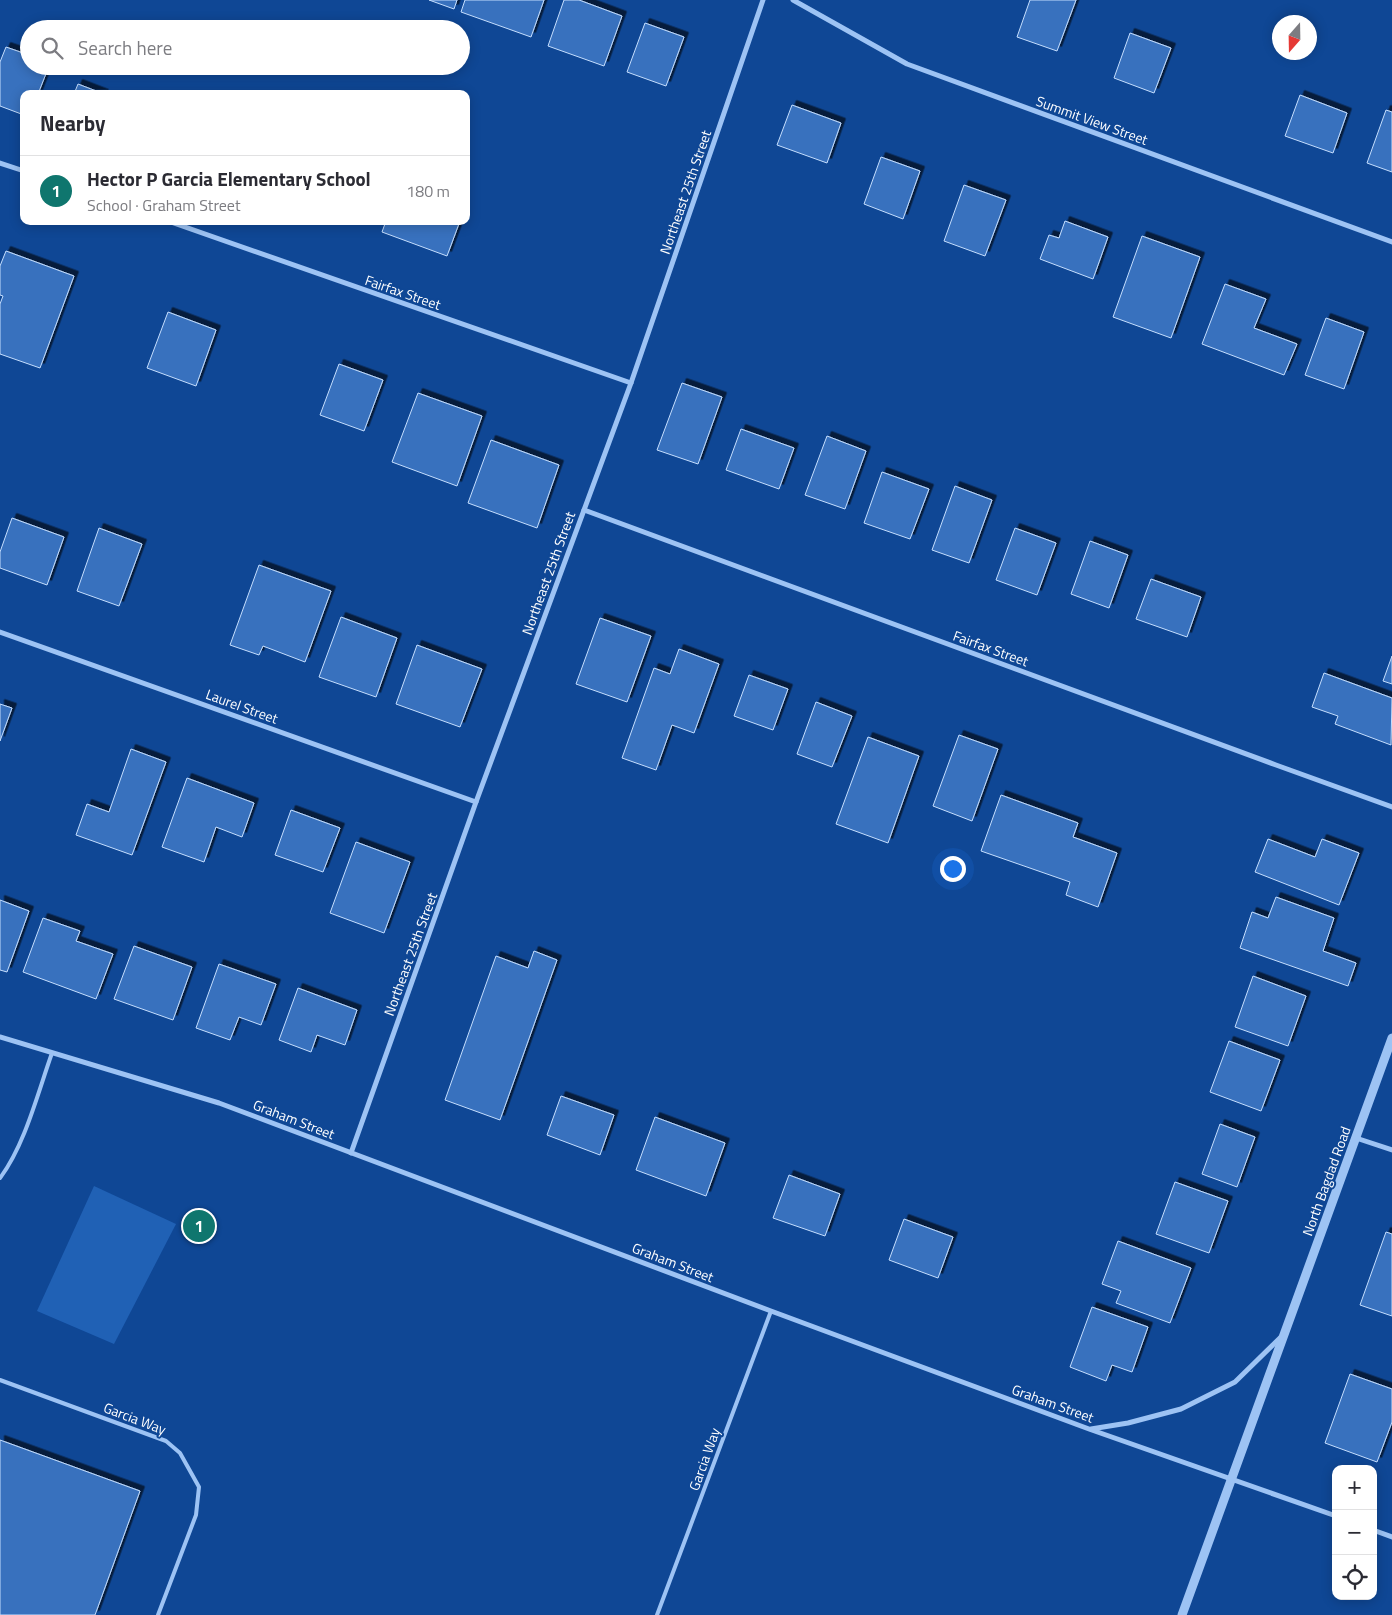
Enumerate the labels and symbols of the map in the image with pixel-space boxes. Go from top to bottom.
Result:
north arrow [1272,15,1317,60]
street label: Summit View Street [1033,90,1151,150]
street label: Northeast 25th Street [654,127,716,257]
street label: Fairfax Street [362,269,444,315]
street label: Northeast 25th Street [516,508,580,638]
street label: Fairfax Street [950,625,1032,671]
street label: Laurel Street [203,683,281,729]
your location [940,856,966,882]
street label: Northeast 25th Street [378,889,442,1019]
street label: Graham Street [250,1094,338,1144]
street label: North Bagdad Road [1296,1123,1356,1239]
pin: 1 [183,1207,215,1245]
street label: Graham Street [629,1237,717,1287]
street label: Graham Street [1009,1378,1097,1428]
street label: Garcia Way [101,1396,170,1440]
street label: Garcia Way [683,1424,725,1493]

